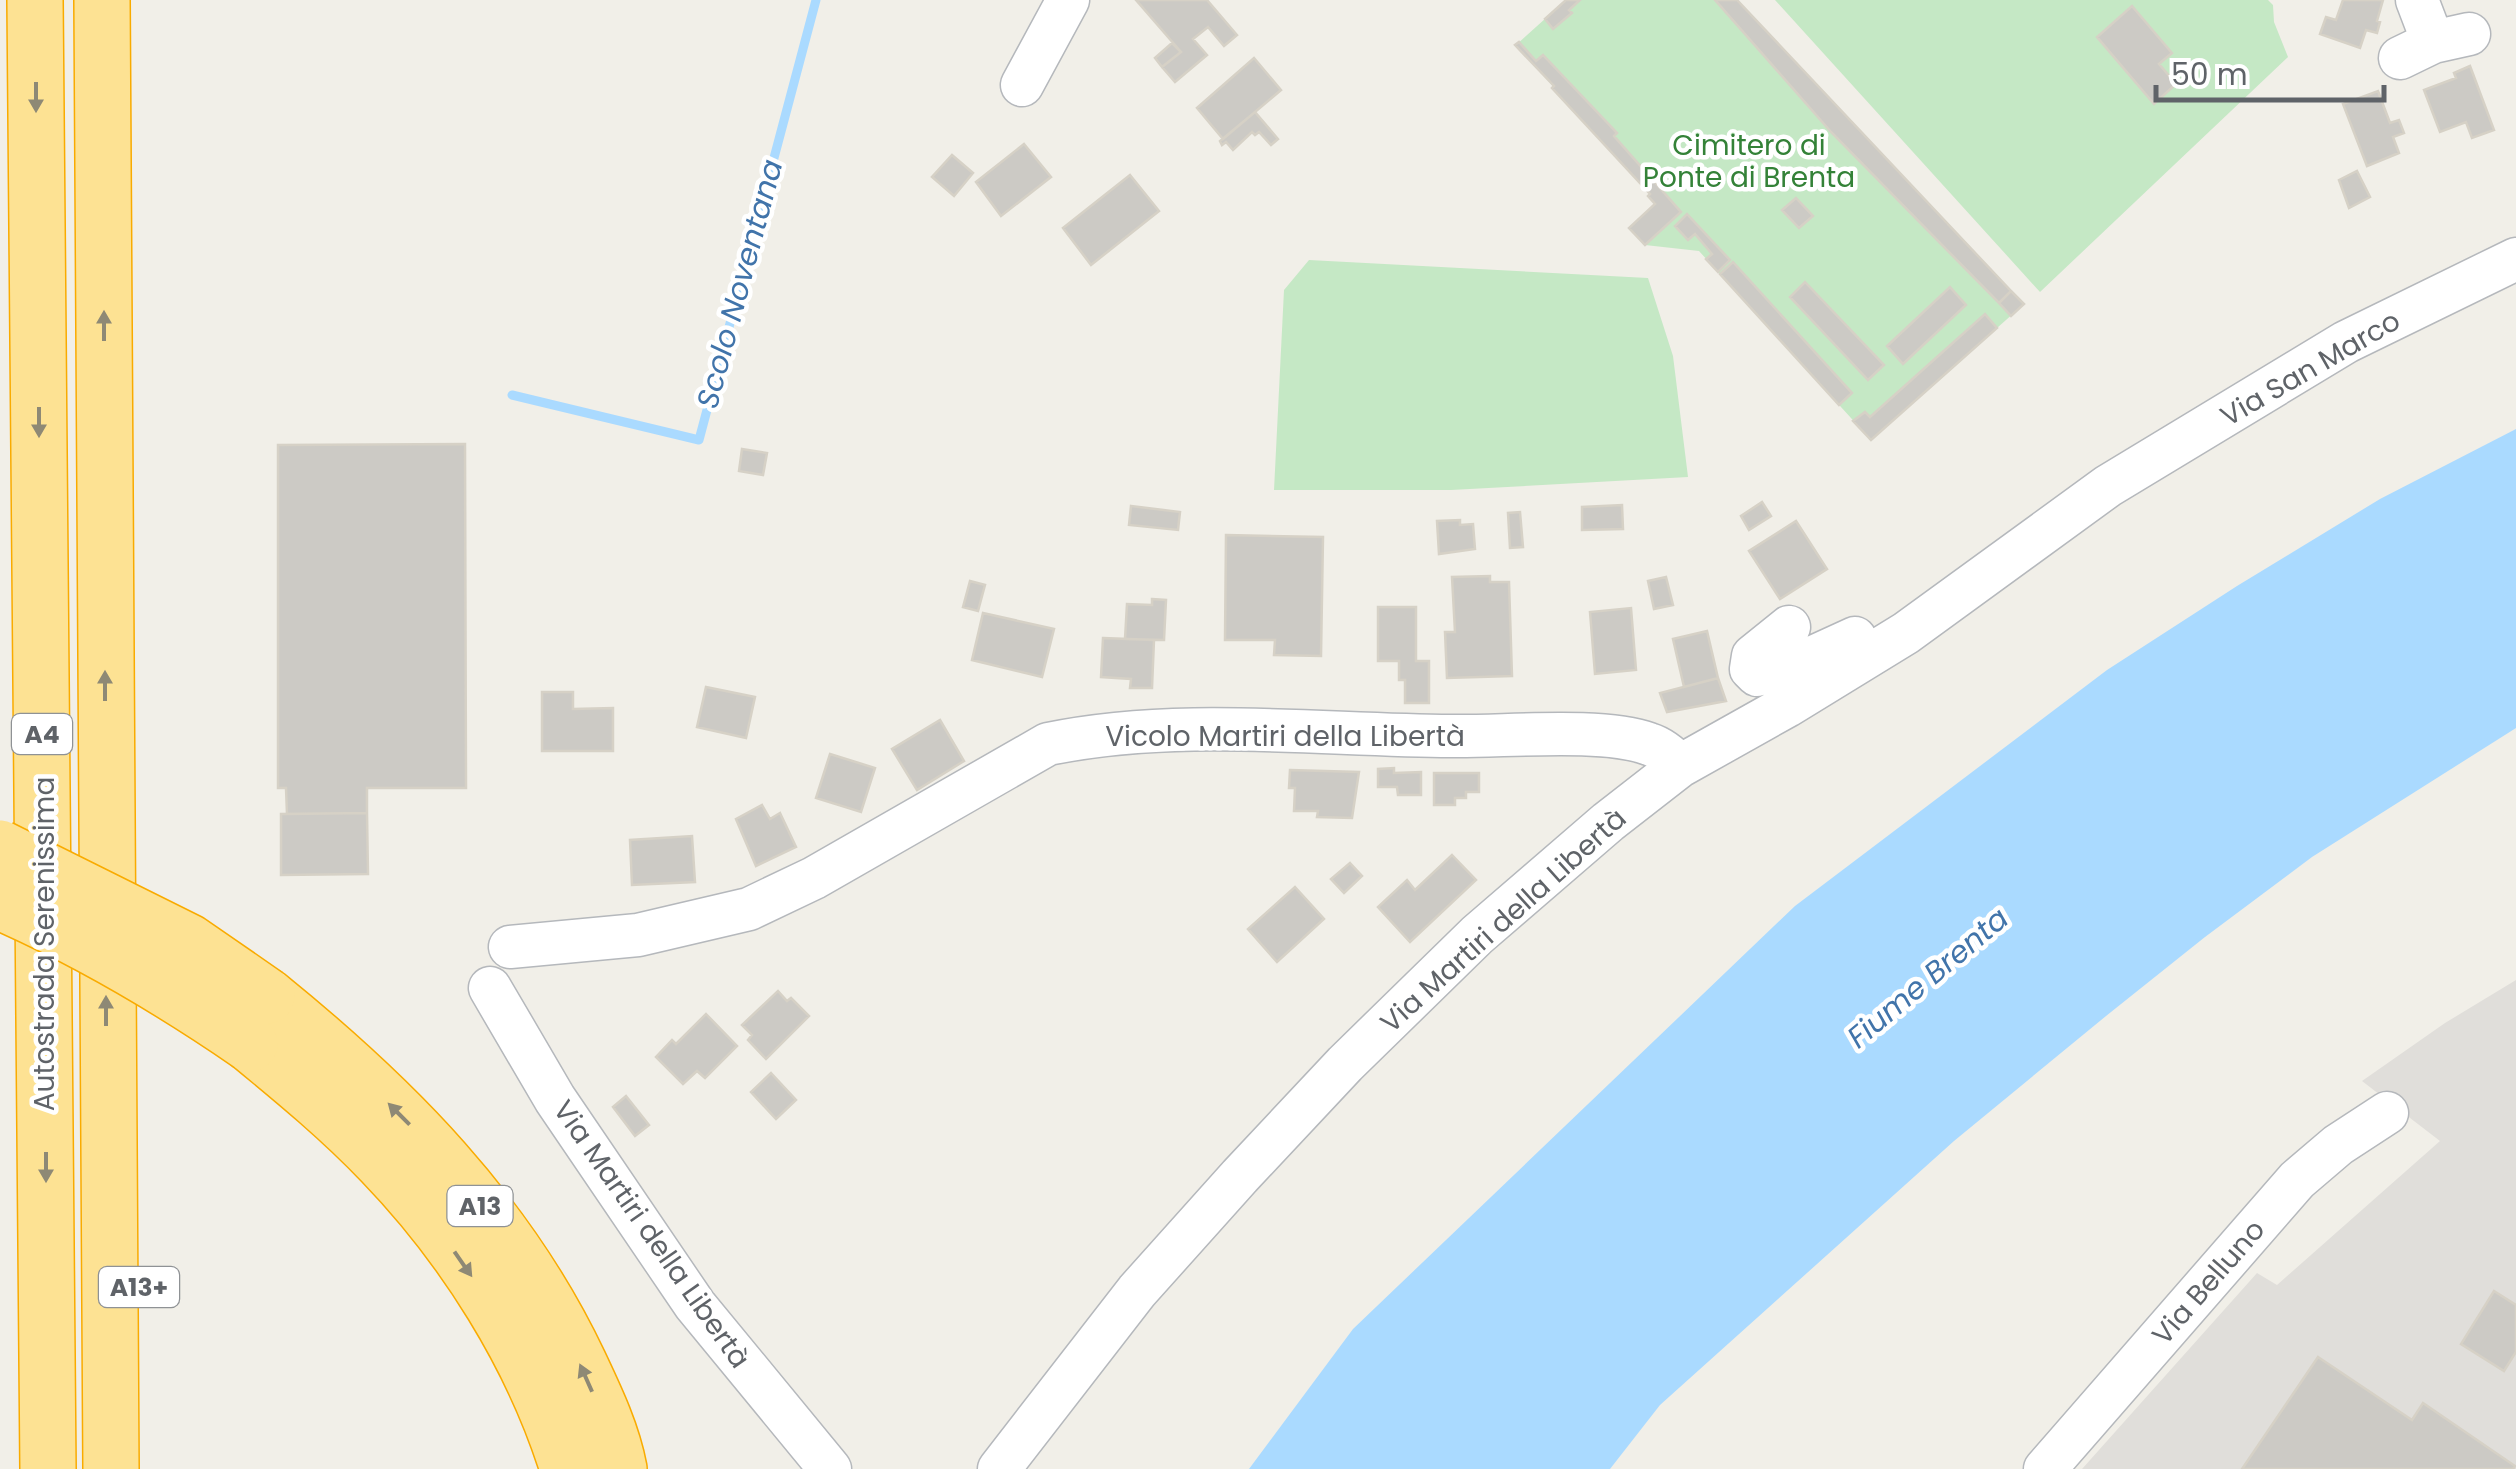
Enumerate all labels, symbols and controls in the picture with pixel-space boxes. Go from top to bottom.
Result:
scale bar [2156,40,2384,102]
text: 50 m [2171,53,2248,96]
one-way arrow [28,82,44,114]
park label: Cimitero di Ponte di Brenta [1643,126,1855,197]
water label: Scolo Noventana [686,155,793,413]
street label: Via San Marco [2213,301,2407,436]
one-way arrow [95,310,111,342]
one-way arrow [31,407,47,439]
one-way arrow [97,670,113,702]
road number: A4 [12,714,72,754]
street label: Vicolo Martiri della Libertà [1105,717,1465,756]
street label: Autostrada Serenissima [25,777,64,1111]
street label: Via Martiri della Libertà [1372,799,1635,1042]
water label: Fiume Brenta [1838,897,2018,1058]
one-way arrow [98,995,114,1027]
street label: Via Martiri della Libertà [544,1092,759,1376]
one-way arrow [388,1102,412,1126]
one-way arrow [38,1152,54,1184]
road number: A13 [448,1186,512,1226]
street label: Via Belluno [2143,1211,2274,1353]
one-way arrow [453,1251,472,1277]
road number: A13+ [99,1267,179,1307]
one-way arrow [578,1363,594,1393]

